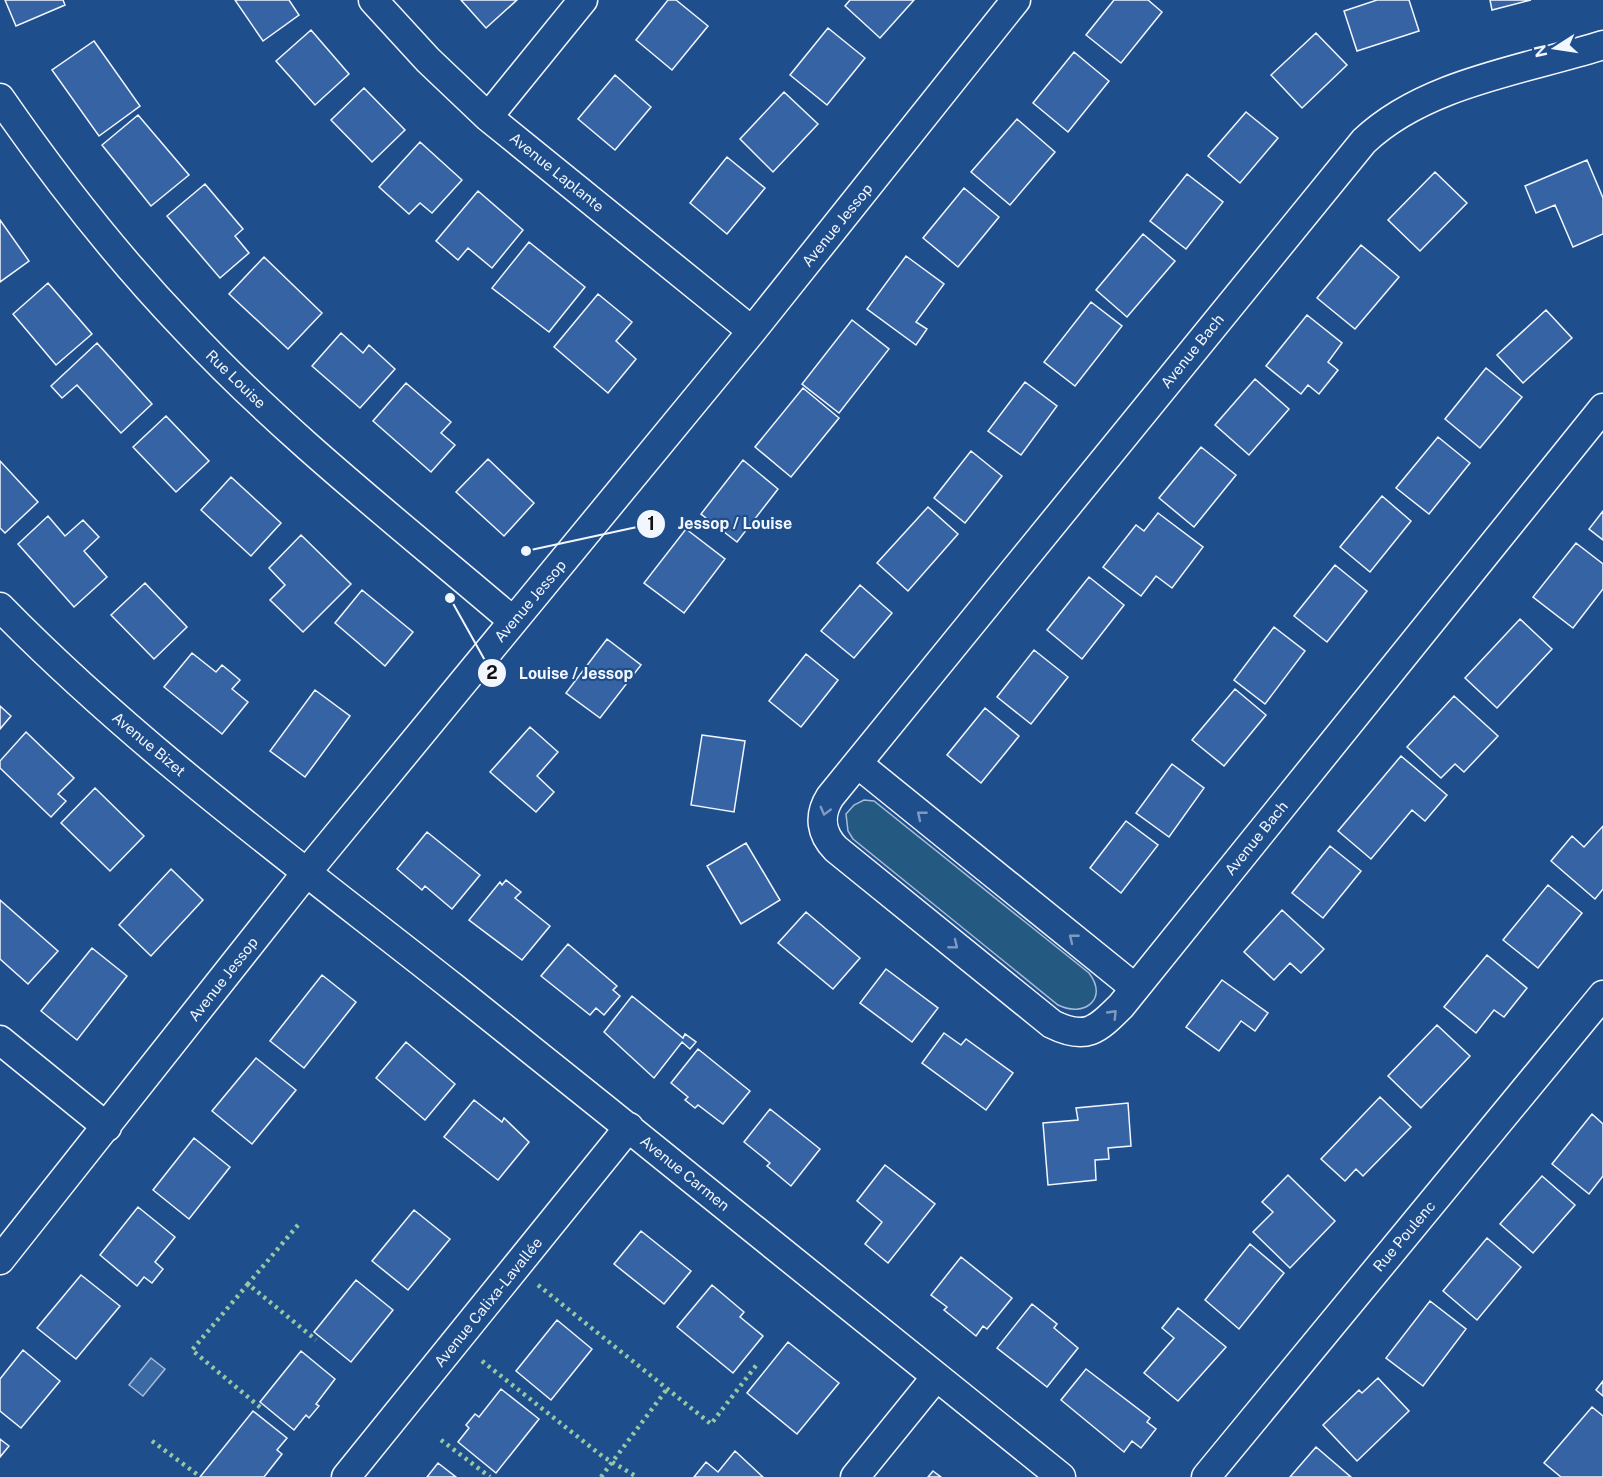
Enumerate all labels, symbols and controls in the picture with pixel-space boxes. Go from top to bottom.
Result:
north arrow [1525,18,1585,78]
text: N [1530,43,1551,59]
street label: Avenue Laplante [507,129,607,215]
street label: Avenue Jessop [798,180,876,270]
street label: Avenue Bach [1157,311,1227,391]
street label: Rue Louise [203,346,269,412]
callout: Jessop / Louise [636,507,805,541]
text: 1 [647,513,655,534]
text: Jessop / Louise [678,514,792,533]
street label: Avenue Jessop [491,556,569,646]
callout: Louise / Jessop [477,656,646,690]
text: 2 [486,662,498,683]
text: Louise / Jessop [519,664,633,683]
street label: Avenue Bizet [109,709,189,780]
street label: Avenue Bach [1221,798,1291,878]
one-way arrow [819,806,832,816]
one-way arrow [917,812,928,823]
street label: Avenue Jessop [185,934,261,1024]
one-way arrow [1069,934,1080,945]
one-way arrow [947,938,958,949]
one-way arrow [1106,1011,1117,1021]
street label: Avenue Carmen [637,1132,733,1214]
street label: Rue Poulenc [1370,1197,1438,1275]
street label: Avenue Calixa-Lavallée [431,1234,545,1370]

